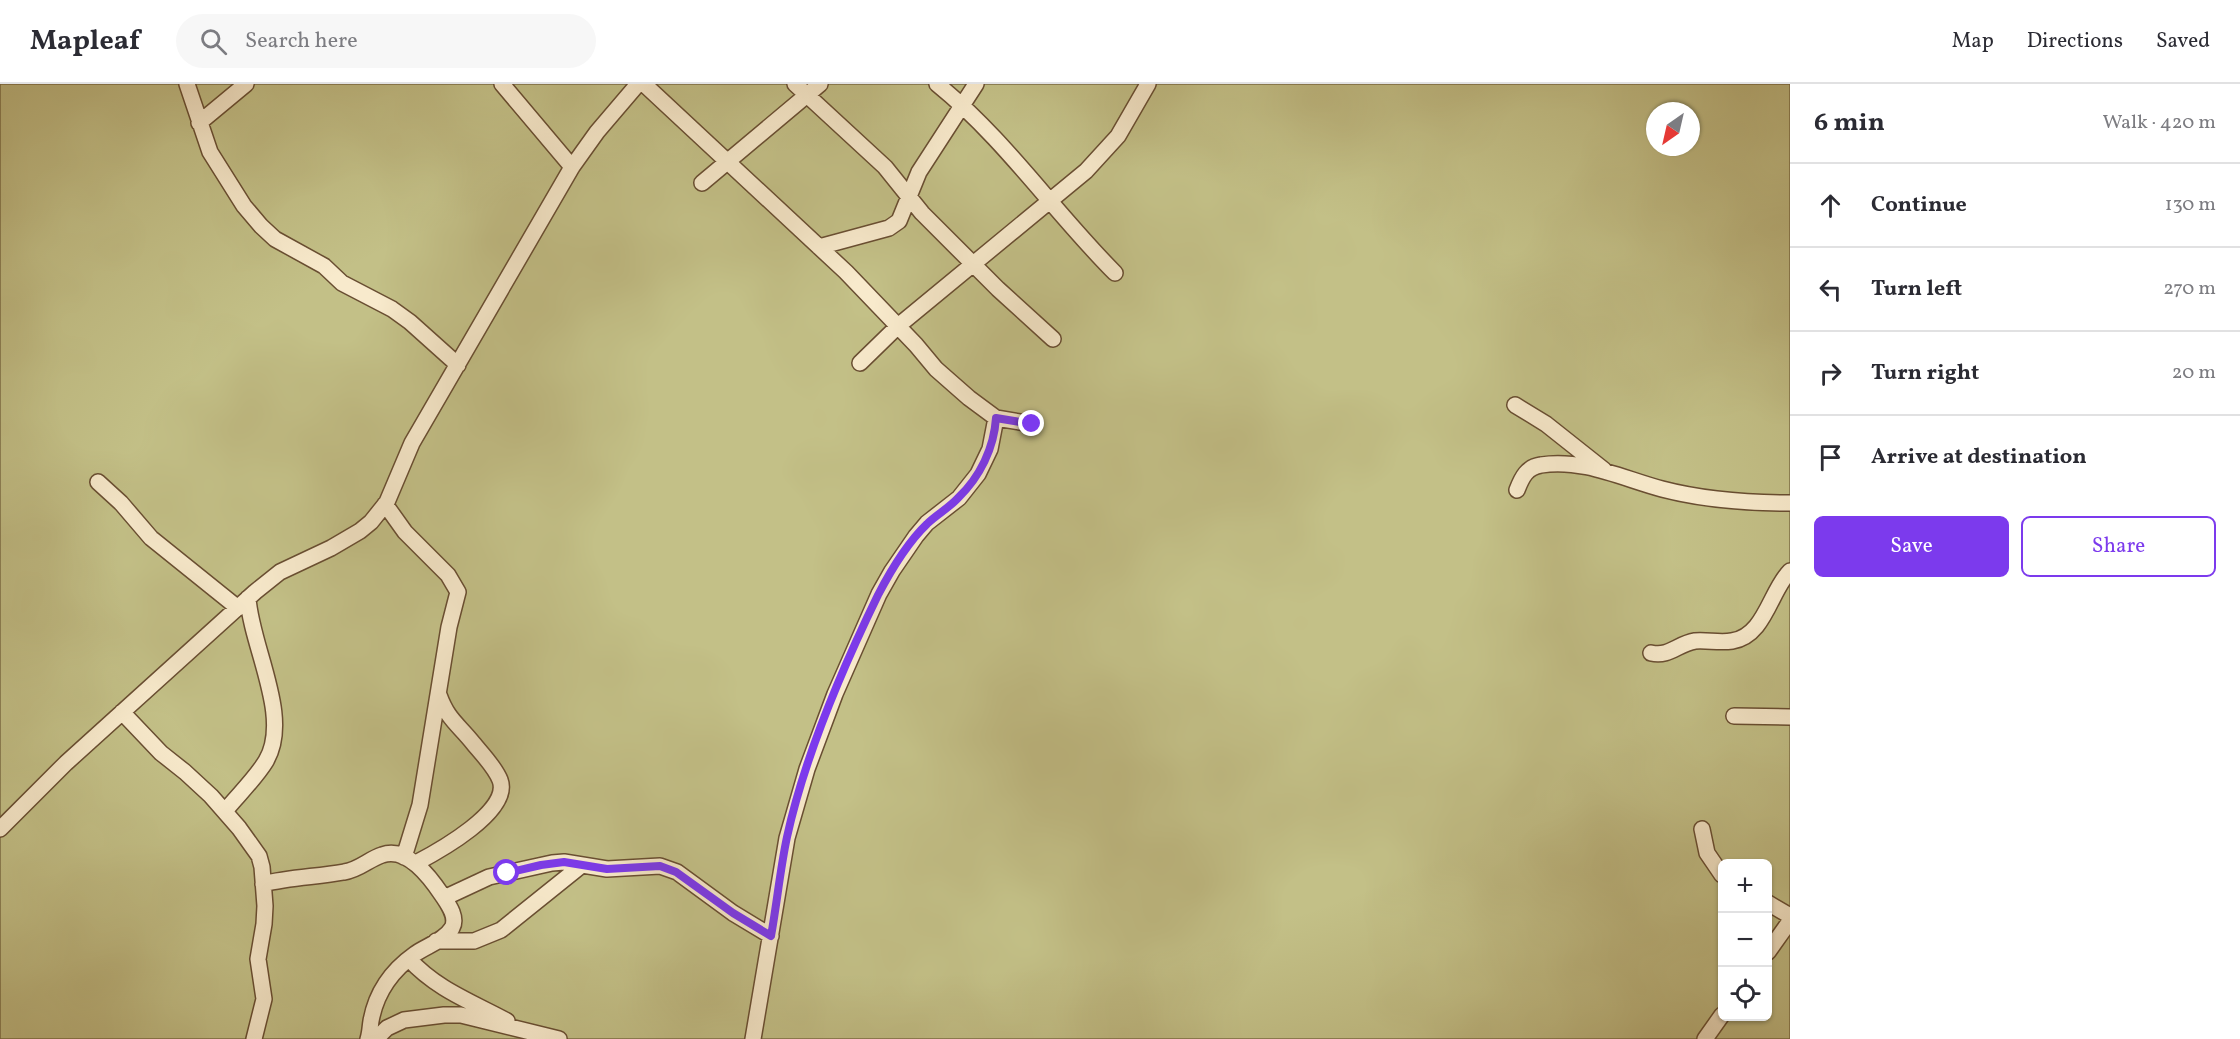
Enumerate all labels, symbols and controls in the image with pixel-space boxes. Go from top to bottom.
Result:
search box [176,14,596,68]
text: Mapleaf [30,22,140,61]
icon: search [197,25,230,58]
text: Search here [245,26,358,57]
text: Map [1952,27,1994,56]
text: Directions [2027,27,2123,56]
text: Saved [2156,27,2210,56]
north arrow [1646,102,1700,156]
text: 6 min [1814,105,1885,141]
text: Walk · 420 m [2102,109,2216,137]
icon: ahead [1814,189,1847,222]
text: Continue [1871,190,1967,221]
text: 130 m [2165,191,2216,219]
icon: left [1814,273,1847,306]
text: Turn left [1871,274,1962,305]
text: 270 m [2163,275,2216,303]
icon: right [1814,357,1847,390]
text: Turn right [1871,358,1979,389]
text: 20 m [2172,359,2216,387]
route end [1018,410,1044,436]
icon: arrive [1814,441,1847,474]
text: Arrive at destination [1871,442,2087,473]
button: Save [1814,516,2009,577]
button: Share [2021,516,2216,577]
route start [493,859,519,885]
map controls [1718,859,1772,1021]
button: + [1718,859,1772,913]
button: − [1718,913,1772,967]
button: locate [1718,967,1772,1021]

